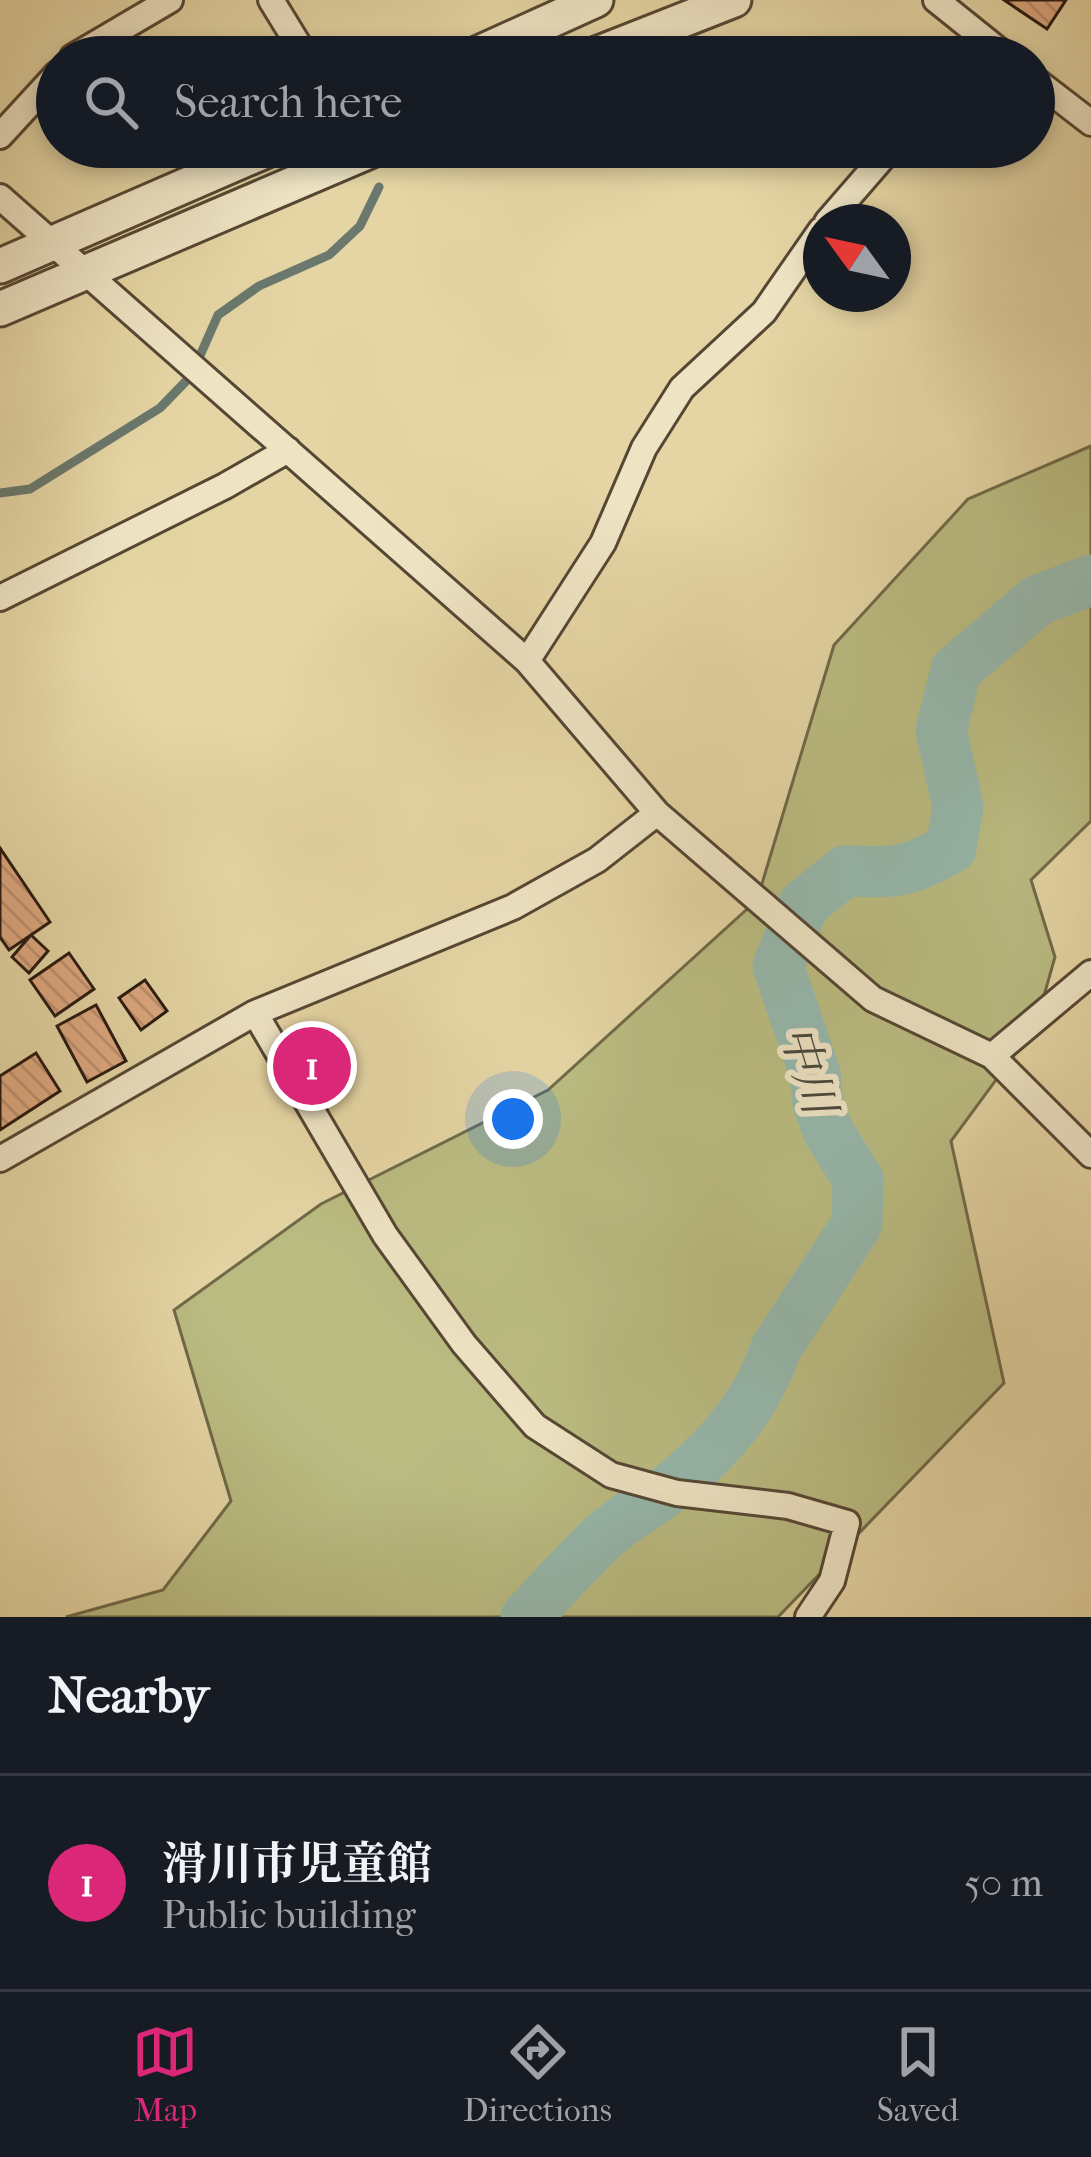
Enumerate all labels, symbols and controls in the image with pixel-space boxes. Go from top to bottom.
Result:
search box [36,36,1055,168]
icon: search [78,69,144,135]
text: Search here [174,76,402,129]
north arrow [803,204,911,312]
water label: 中川 [769,1019,848,1125]
pin: 1 [273,1021,351,1111]
your location [483,1089,543,1149]
text: Nearby [48,1665,209,1725]
text: 滑川市児童館 [162,1838,432,1891]
text: 1 [80,1860,94,1906]
text: 50 m [964,1860,1043,1906]
text: Public building [162,1892,416,1938]
tab: Map [132,2019,198,2130]
tab: Directions [463,2019,612,2130]
tab: Saved [877,2019,959,2130]

